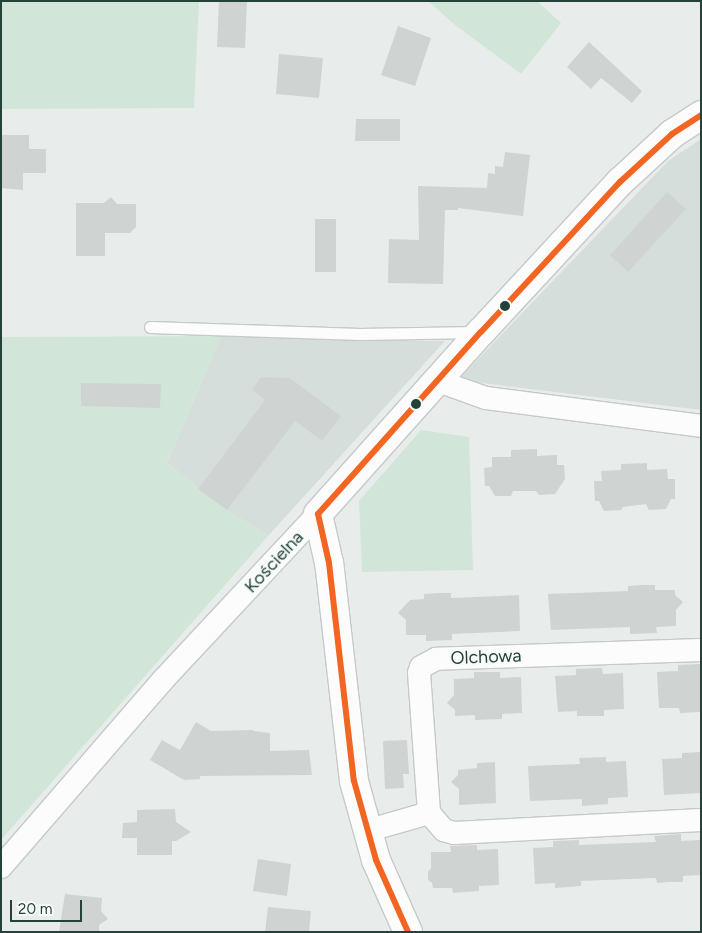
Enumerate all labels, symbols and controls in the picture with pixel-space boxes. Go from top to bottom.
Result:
unlabelled marker [500,301,510,311]
unlabelled marker [411,399,421,409]
street label: Kościelna [240,527,308,597]
street label: Olchowa [450,645,522,669]
scale bar [12,890,85,922]
text: 20 m [18,900,52,918]

